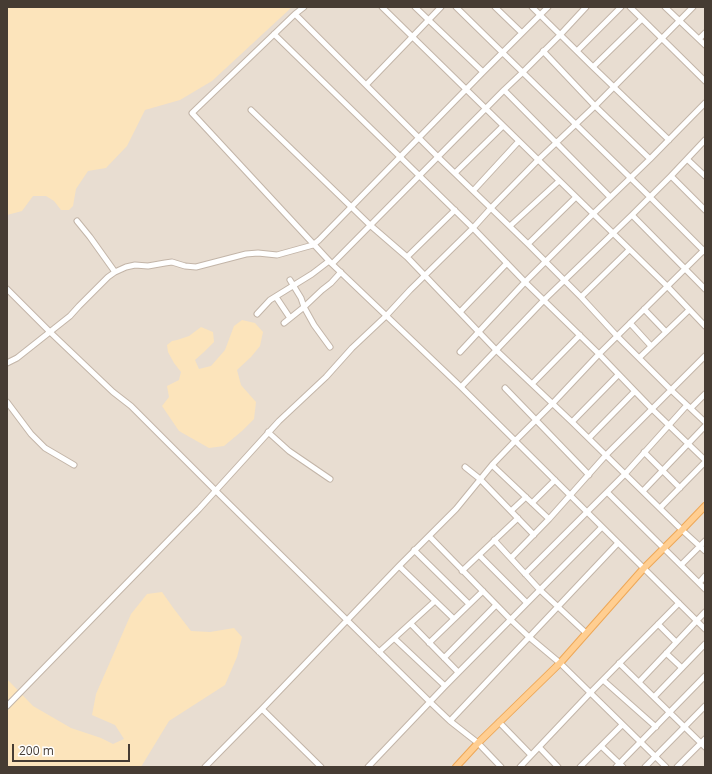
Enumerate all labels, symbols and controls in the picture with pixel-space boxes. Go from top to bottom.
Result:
scale bar [14,736,132,762]
text: 200 m [19,742,54,759]

